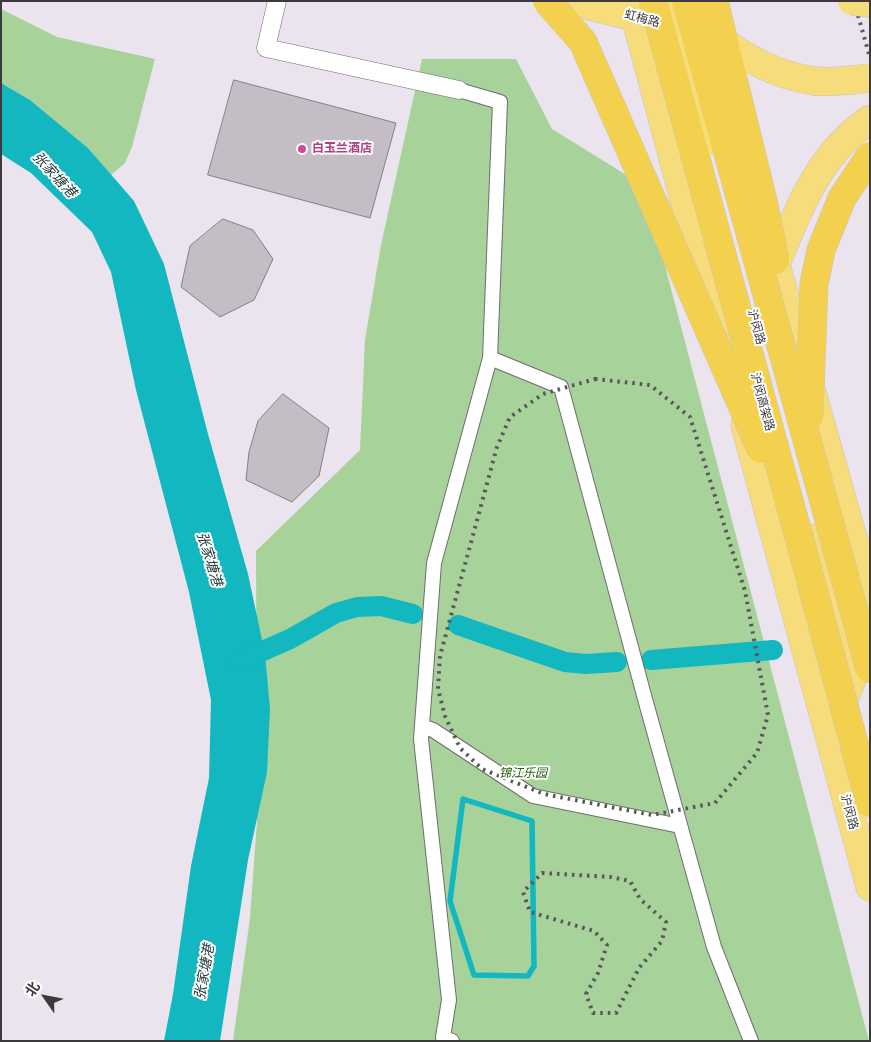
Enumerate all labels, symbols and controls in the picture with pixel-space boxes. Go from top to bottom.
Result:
street label: 虹梅路 [623,7,661,31]
place label: 白玉兰酒店 [312,142,372,156]
marker: 白玉兰酒店 [296,143,308,155]
water label: 张家塘港 [29,149,79,201]
street label: 沪闵路 [744,308,768,346]
street label: 沪闵高架路 [747,371,777,433]
water label: 张家塘港 [193,530,225,588]
park label: 锦江乐园 [499,767,547,781]
street label: 沪闵路 [837,793,861,831]
water label: 张家塘港 [192,943,218,1001]
north arrow [20,972,70,1022]
text: 北 [21,978,44,1000]

